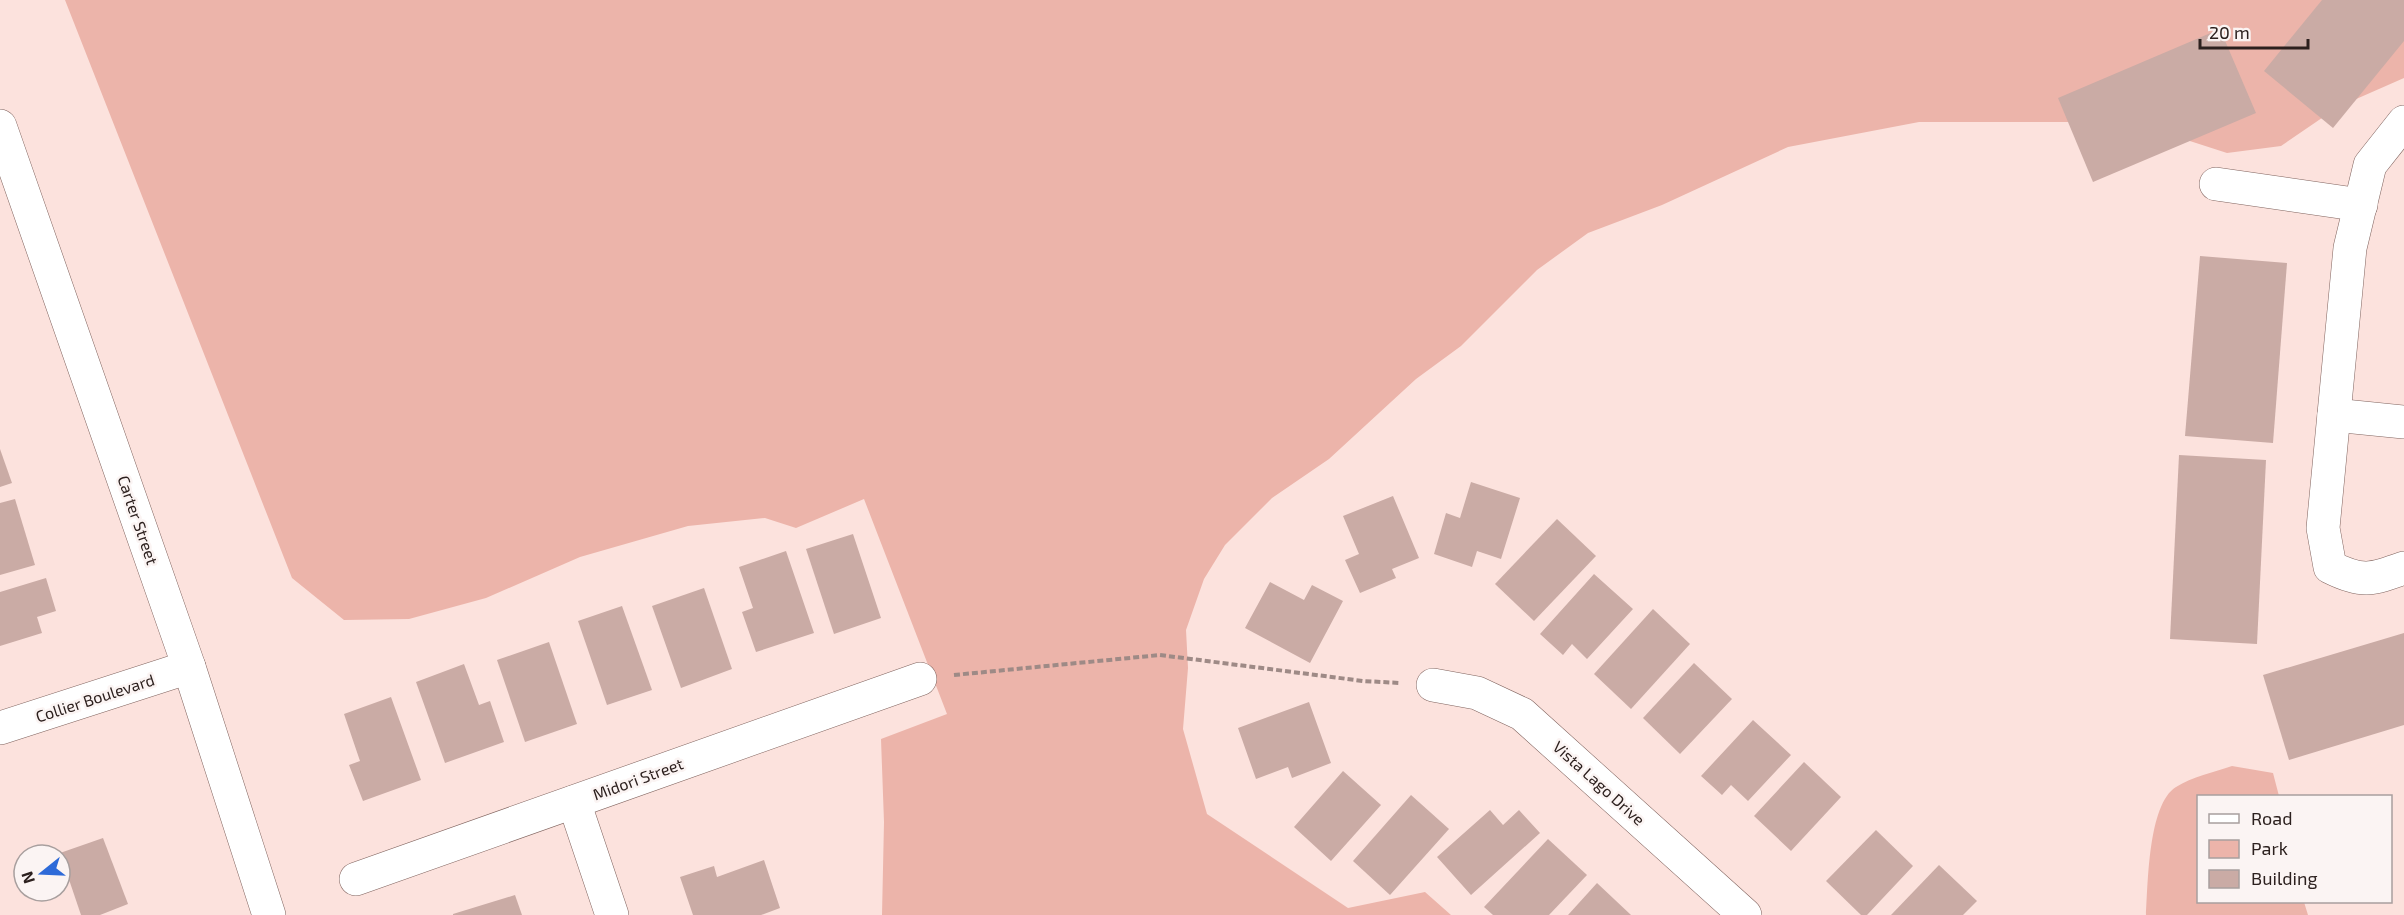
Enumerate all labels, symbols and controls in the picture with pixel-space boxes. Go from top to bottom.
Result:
scale bar [2200,12,2308,50]
text: 20 m [2209,21,2250,43]
street label: Carter Street [114,473,163,567]
street label: Collier Boulevard [33,669,157,726]
street label: Vista Lago Drive [1550,736,1649,829]
street label: Midori Street [590,753,686,804]
legend [2197,795,2392,903]
text: Road [2251,807,2292,829]
text: Park [2251,837,2288,859]
north arrow [12,843,72,903]
text: Building [2251,867,2318,889]
text: N [16,869,38,886]

